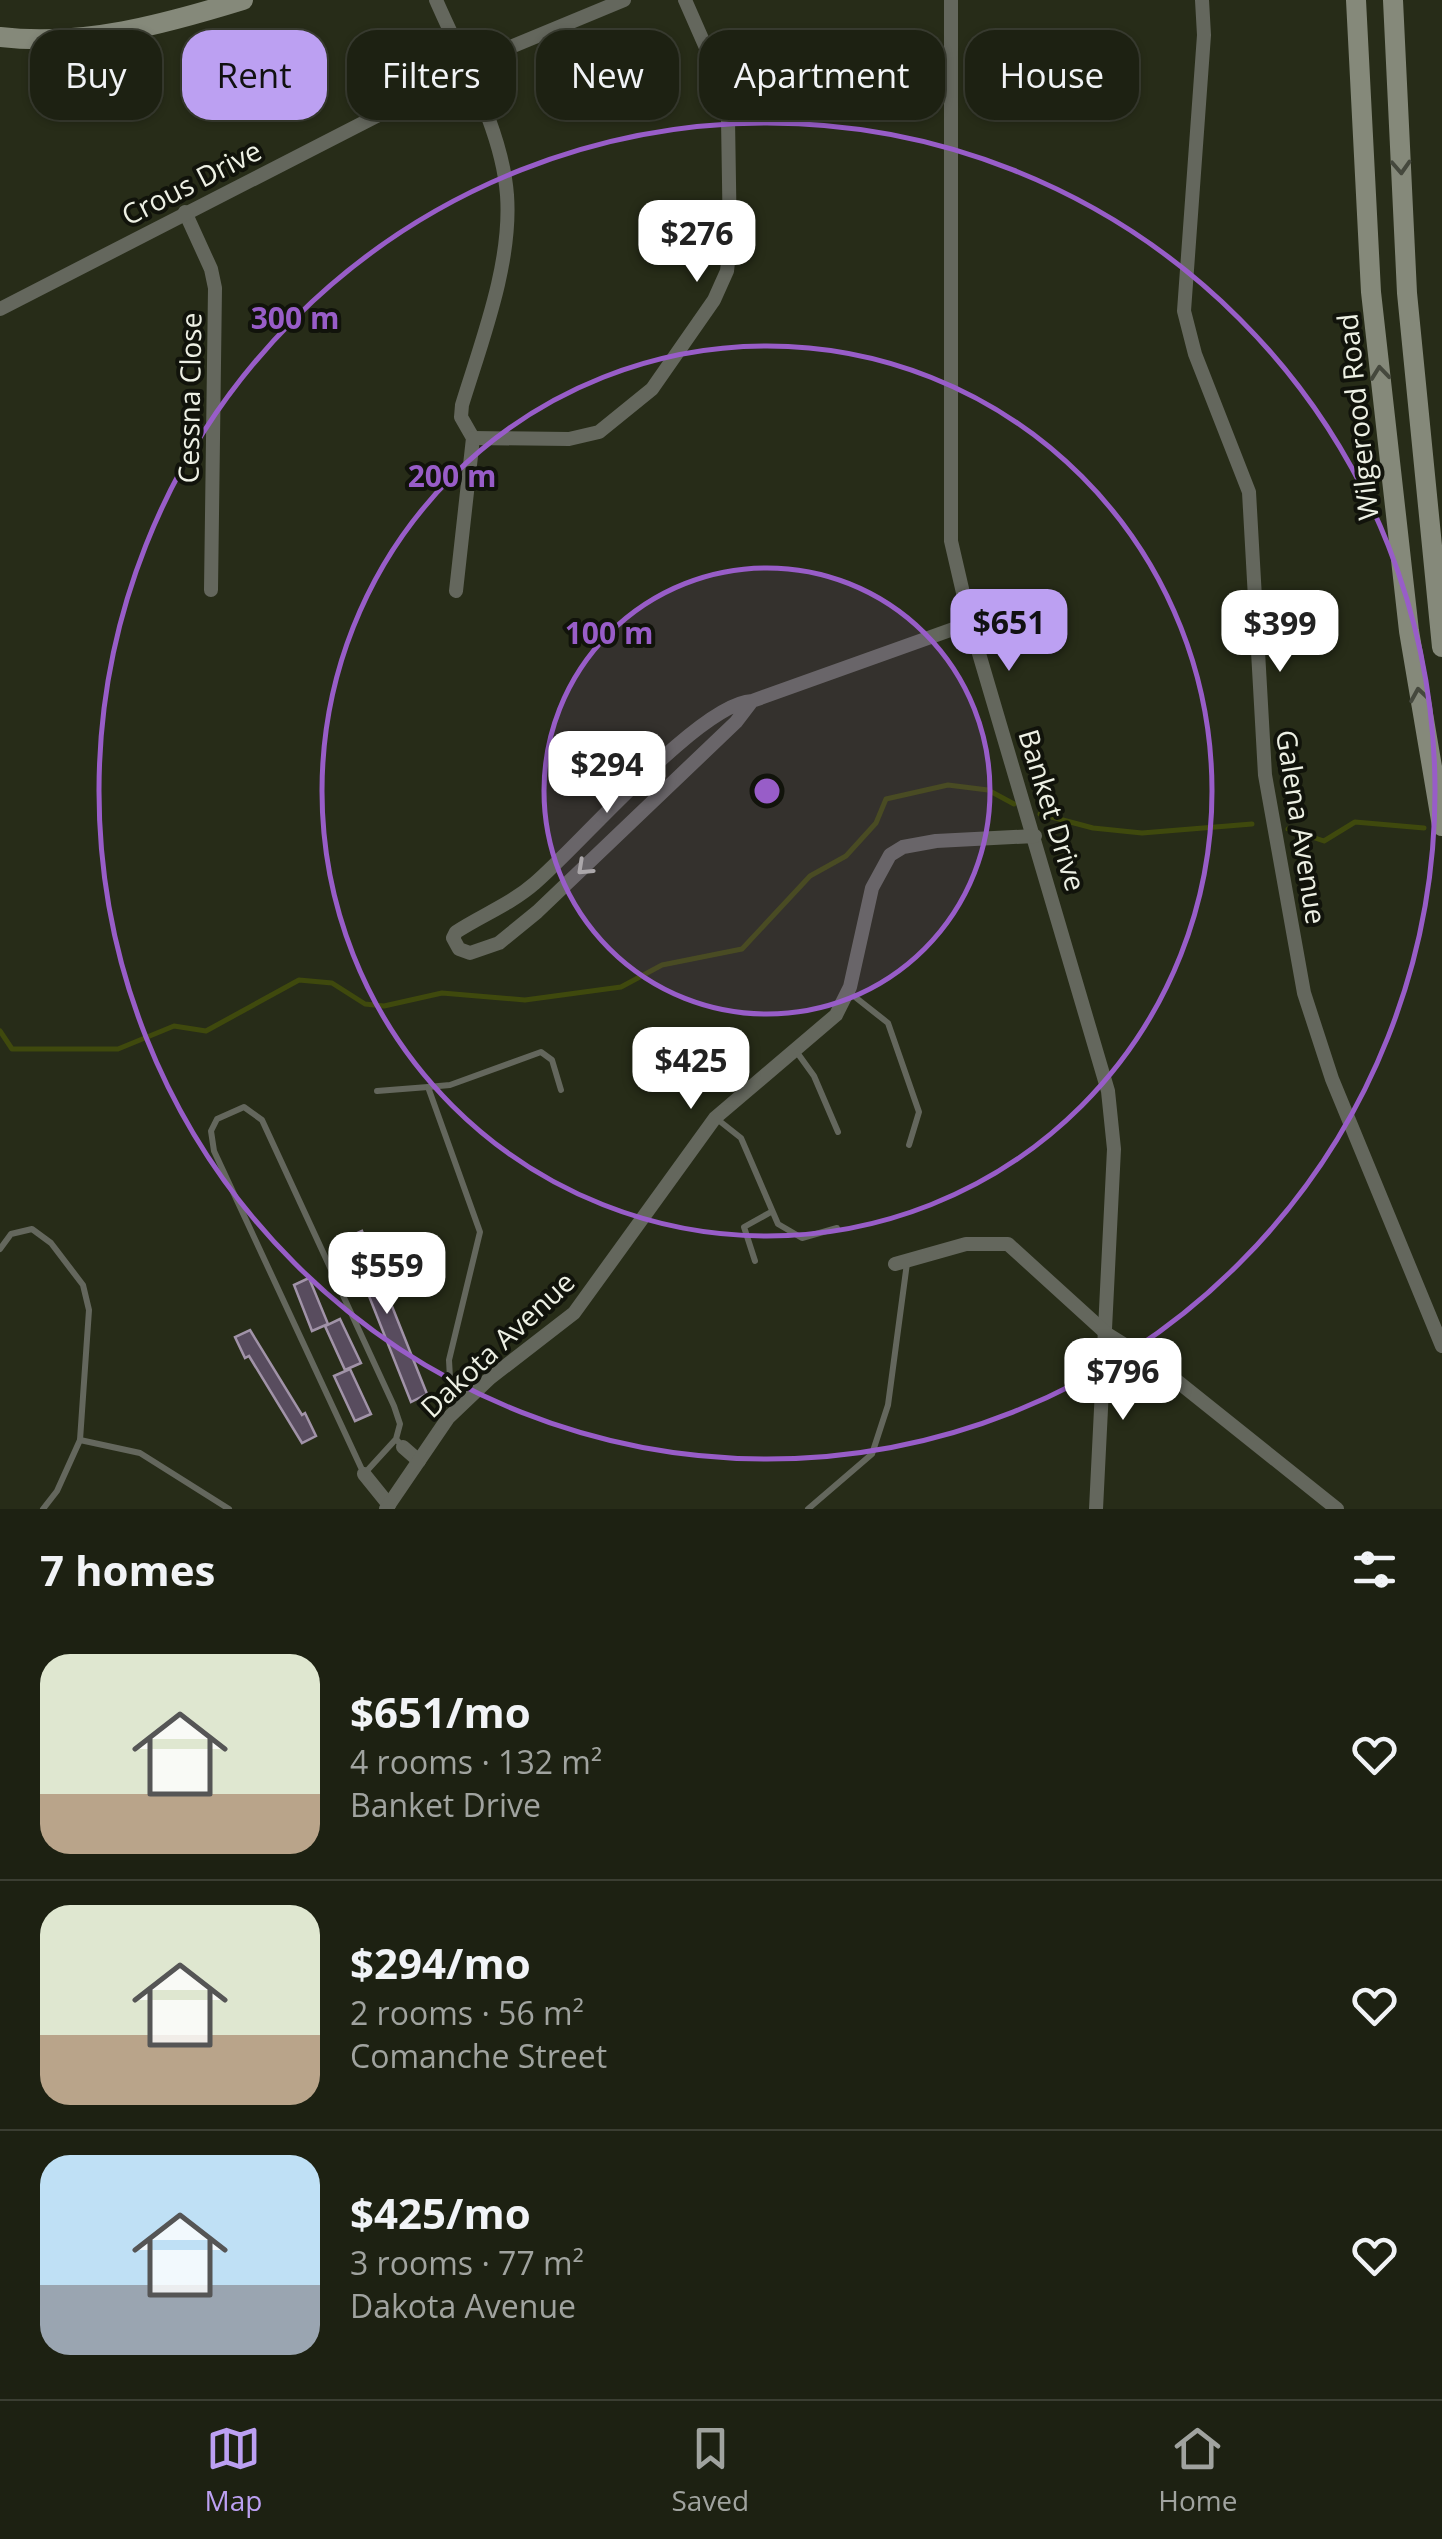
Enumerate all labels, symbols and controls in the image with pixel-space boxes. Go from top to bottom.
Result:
chip: Buy [30,30,162,120]
chip: Rent [182,30,327,120]
chip: Filters [347,30,516,120]
chip: New [536,30,679,120]
chip: Apartment [699,30,945,120]
chip: House [965,30,1139,120]
street label: Crous Drive [115,131,267,233]
one-way arrow [1390,160,1411,176]
pin: $276 [638,200,756,285]
text: $276 [660,211,734,254]
text: 300 m [251,297,339,338]
street label: Cessna Close [169,312,209,484]
street label: Wilgerood Road [1327,312,1387,522]
one-way arrow [1370,364,1391,380]
text: 200 m [408,455,496,496]
pin: $651 [950,589,1068,674]
pin: $399 [1221,590,1339,675]
text: $651 [972,600,1046,643]
text: $399 [1243,601,1317,644]
text: 100 m [565,612,653,653]
one-way arrow [1409,687,1430,704]
street label: Banket Drive [1010,725,1096,895]
street label: Galena Avenue [1268,727,1336,927]
pin: $294 [548,731,666,816]
text: $294 [570,742,644,785]
centre of rings [749,773,785,809]
one-way arrow [577,856,596,874]
pin: $425 [632,1027,750,1112]
text: $425 [654,1038,728,1081]
pin: $559 [328,1232,446,1317]
text: $559 [350,1243,424,1286]
street label: Dakota Avenue [412,1263,582,1425]
pin: $796 [1064,1338,1182,1423]
text: $796 [1086,1349,1160,1392]
text: 7 homes [40,1541,215,1598]
icon: filters [1347,1542,1402,1597]
text: $651/mo [350,1683,531,1740]
icon: home [120,1694,240,1814]
icon: heart [1347,1727,1402,1782]
text: 4 rooms · 132 m² [350,1740,602,1783]
text: Banket Drive [350,1783,541,1826]
text: $294/mo [350,1934,531,1991]
icon: home [120,1945,240,2065]
icon: heart [1347,1978,1402,2033]
text: 2 rooms · 56 m² [350,1991,584,2034]
text: Comanche Street [350,2034,607,2077]
text: $425/mo [350,2184,531,2241]
icon: home [120,2195,240,2315]
icon: heart [1347,2228,1402,2283]
text: 3 rooms · 77 m² [350,2241,584,2284]
text: Dakota Avenue [350,2284,576,2327]
tab: Map [205,2421,262,2519]
tab: Saved [671,2421,749,2519]
tab: Home [1158,2421,1237,2519]

